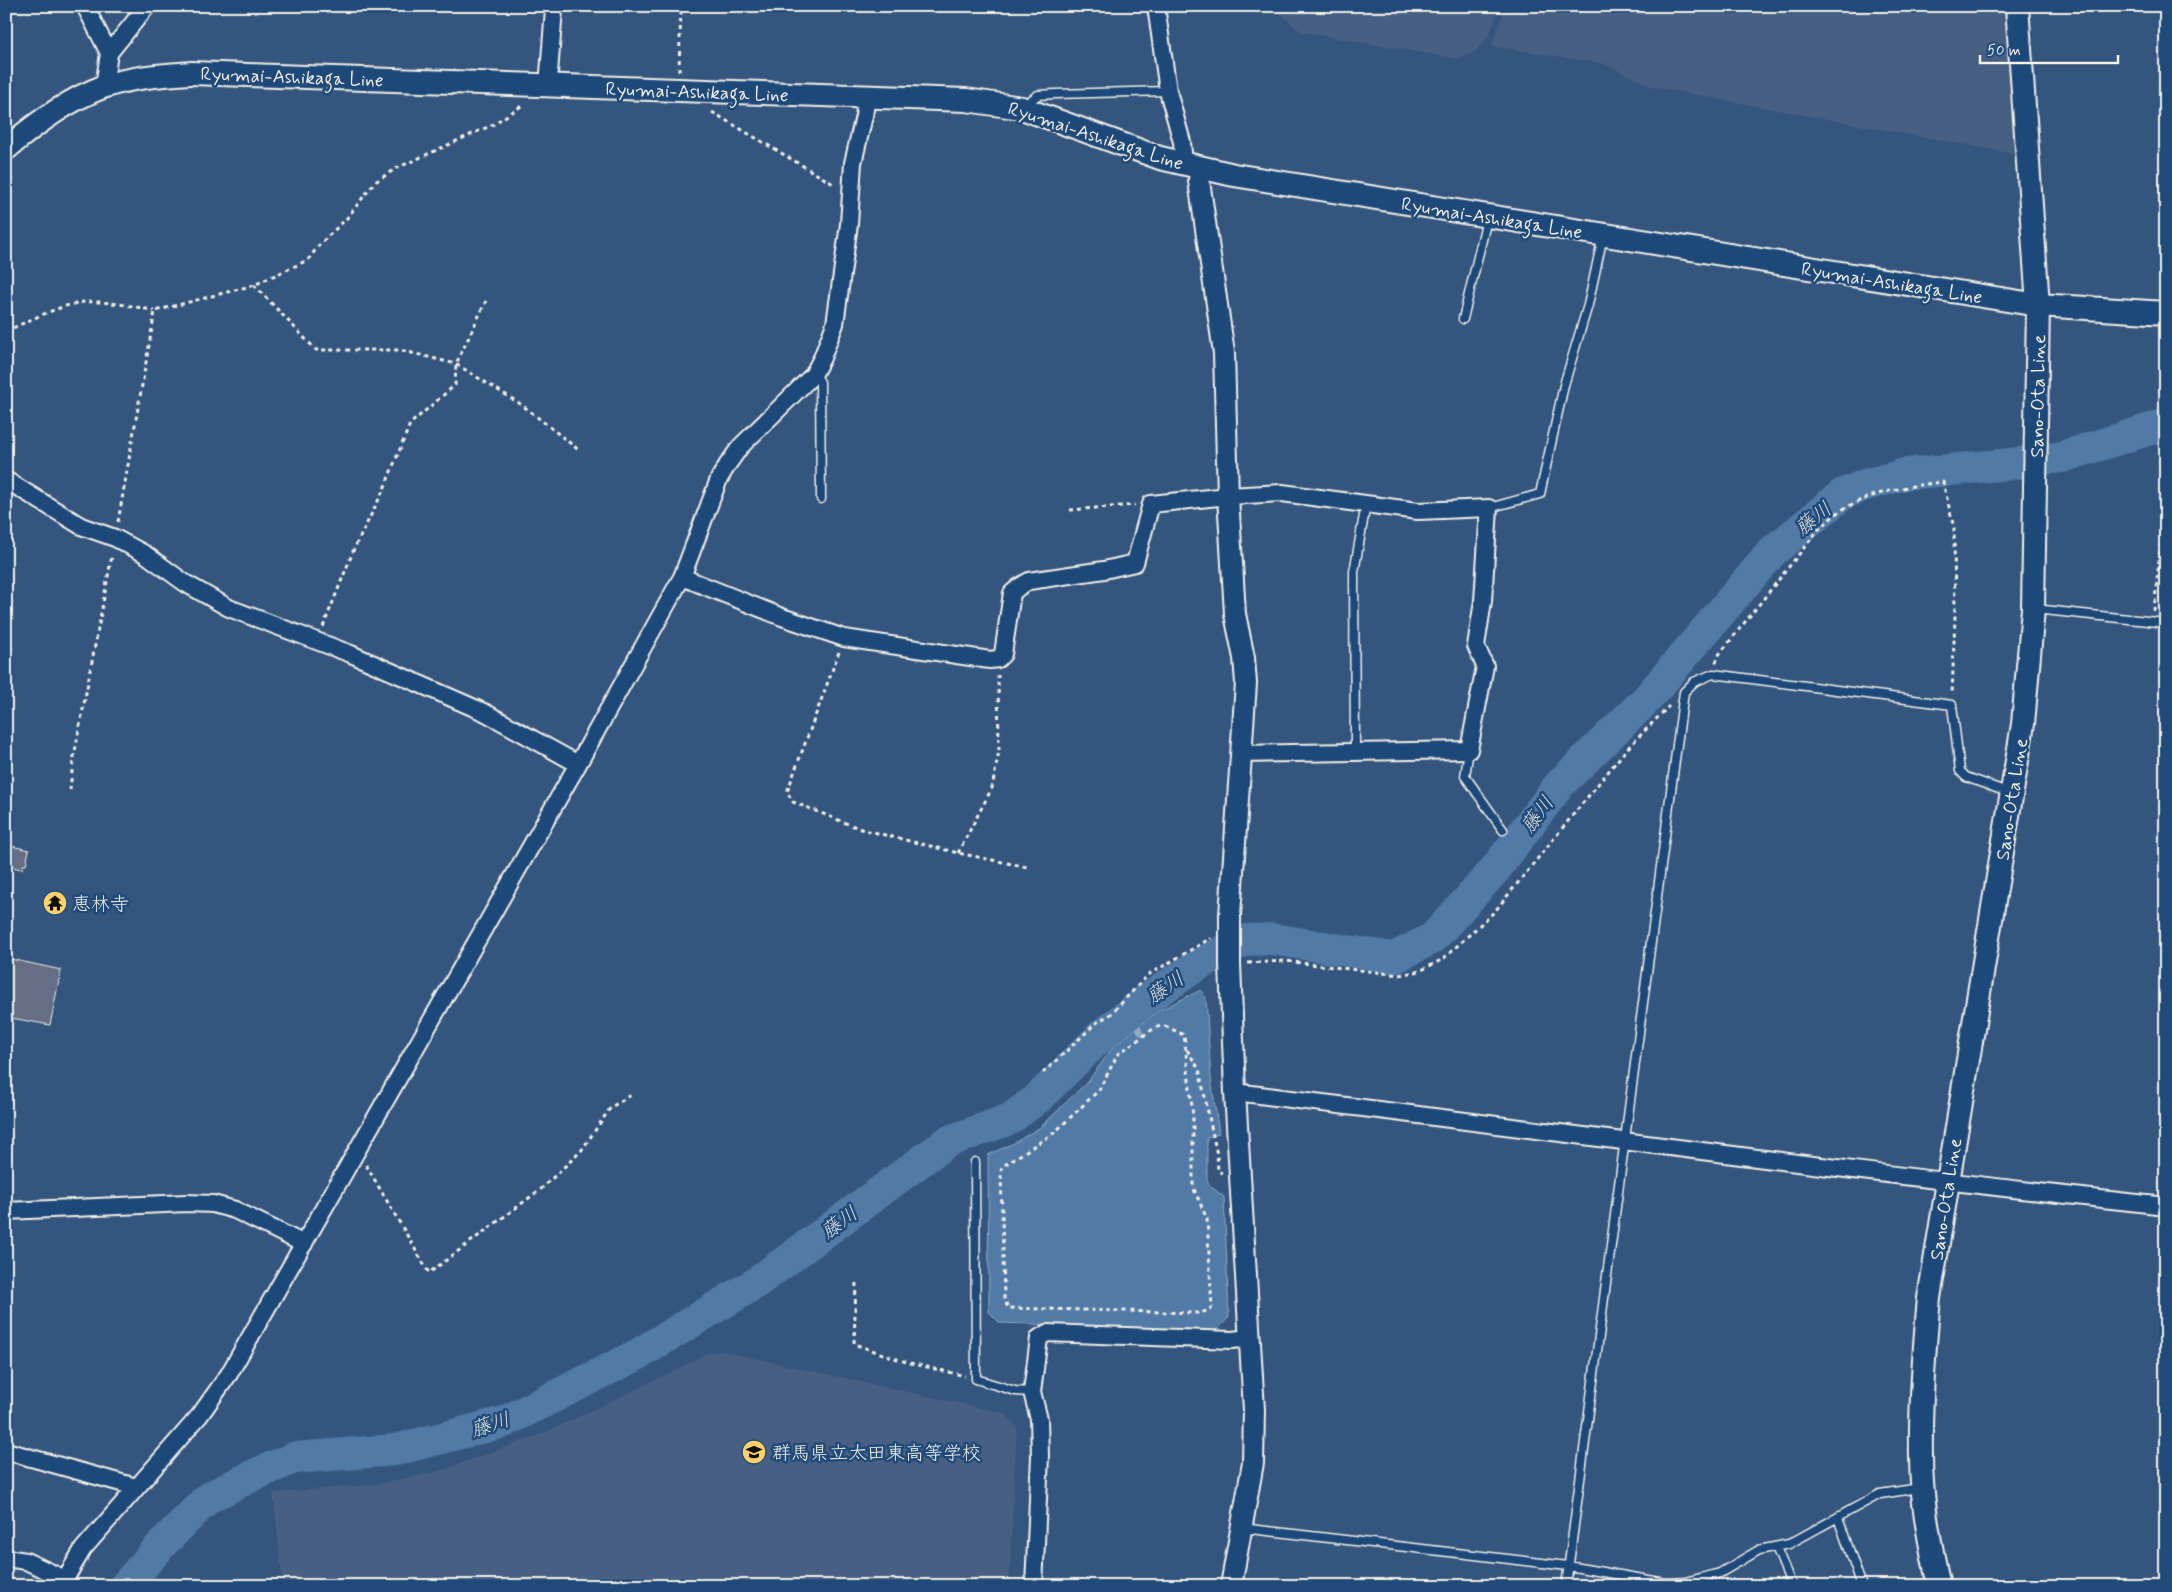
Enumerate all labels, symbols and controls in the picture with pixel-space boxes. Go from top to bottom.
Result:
scale bar [1980,32,2117,64]
text: 50 m [1987,41,2021,61]
street label: Ryumai-Ashikaga Line [200,62,384,96]
street label: Ryumai-Ashikaga Line [605,77,789,111]
street label: Ryumai-Ashikaga Line [1004,96,1186,179]
street label: Ryumai-Ashikaga Line [1399,192,1584,248]
street label: Ryumai-Ashikaga Line [1799,257,1984,313]
street label: Sano-Ota Line [2025,334,2052,458]
water label: 藤川 [1790,496,1838,542]
street label: Sano-Ota Line [1990,736,2034,862]
water label: 藤川 [1515,791,1561,839]
temple icon: 恵林寺 [42,890,68,916]
place label: 恵林寺 [72,892,129,917]
water label: 藤川 [1142,966,1190,1011]
street label: Sano-Ota Line [1924,1136,1968,1262]
water label: 藤川 [816,1201,864,1246]
water label: 藤川 [467,1406,514,1444]
school or university icon: 群馬県立太田東高等学校 [741,1439,767,1465]
place label: 群馬県立太田東高等学校 [772,1441,981,1466]

